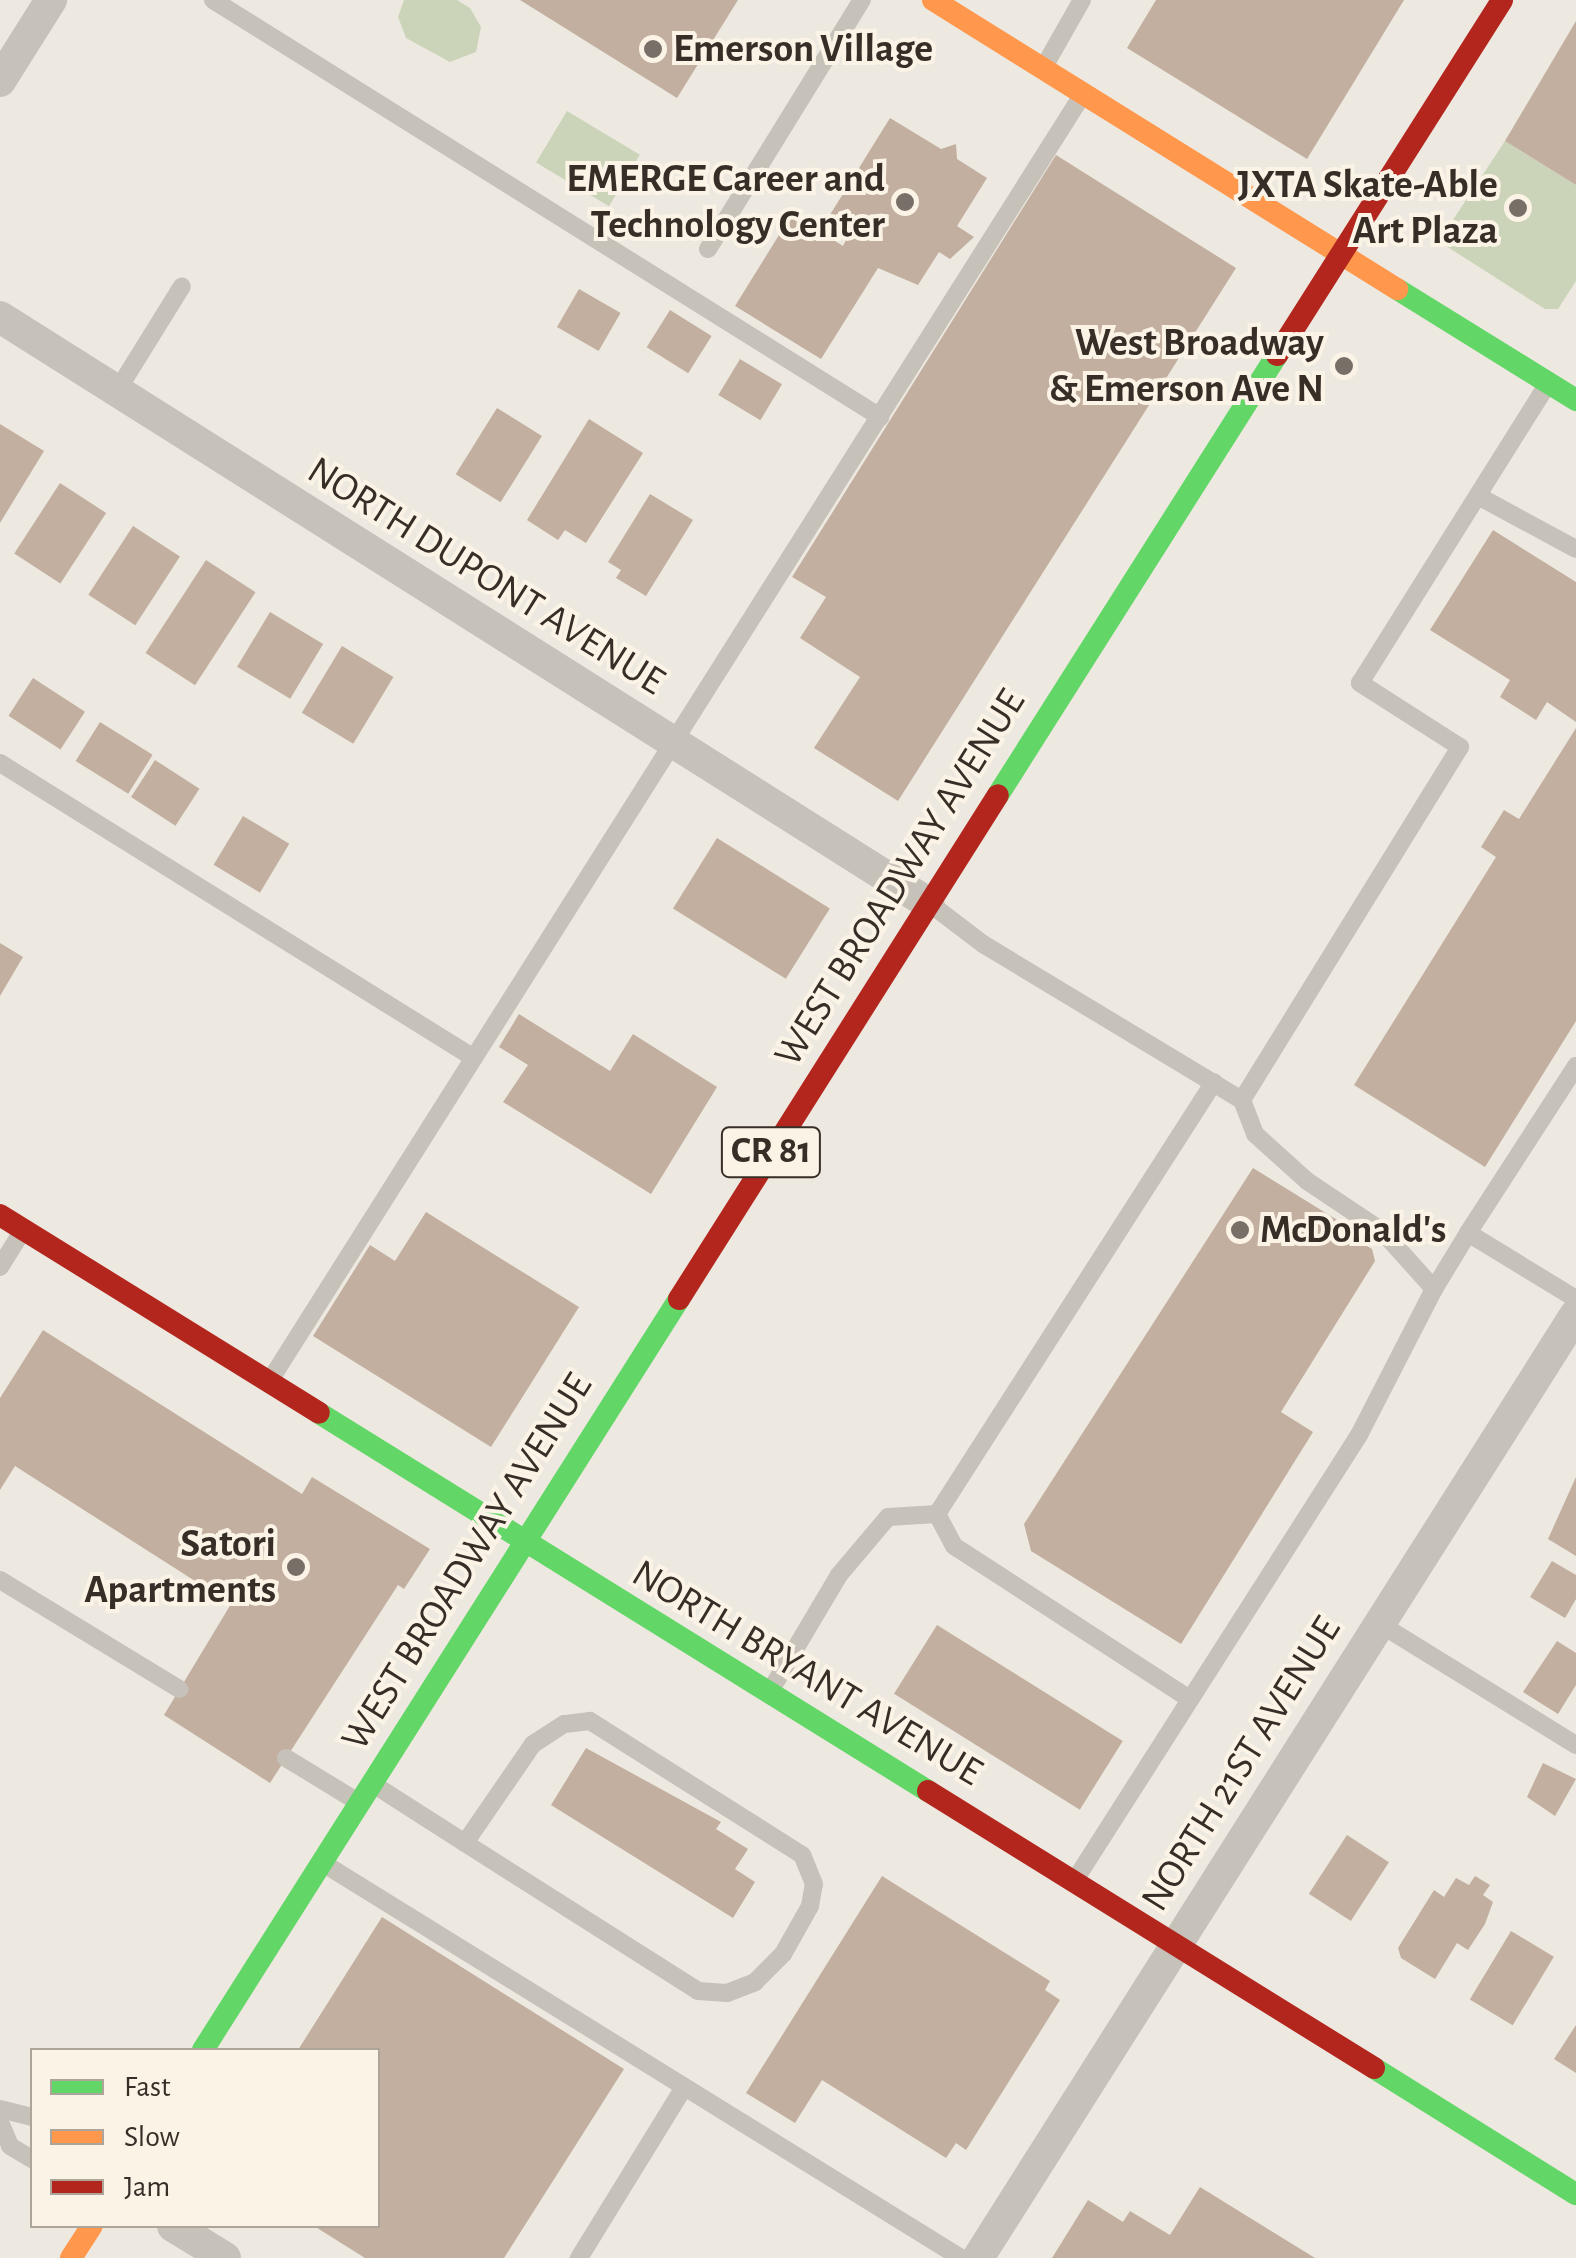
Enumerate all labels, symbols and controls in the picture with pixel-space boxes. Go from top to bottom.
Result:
place label: Emerson Village [673,25,933,73]
marker: Emerson Village [642,38,664,60]
place label: EMERGE Career and Technology Center [566,155,885,249]
place label: JXTA Skate-Able Art Plaza [1237,161,1498,255]
marker: EMERGE Career and Technology Center [894,191,916,213]
marker: JXTA Skate-Able Art Plaza [1507,197,1529,219]
place label: West Broadway & Emerson Ave N [1049,319,1324,413]
marker: West Broadway & Emerson Ave N [1333,355,1355,377]
street label: NORTH DUPONT AVENUE [299,446,673,706]
street label: WEST BROADWAY AVENUE [764,681,1036,1075]
road number: CR 81 [718,1119,824,1185]
place label: McDonald's [1260,1206,1446,1254]
marker: McDonald's [1229,1219,1251,1241]
street label: WEST BROADWAY AVENUE [331,1365,603,1759]
place label: Satori Apartments [84,1520,276,1614]
street label: NORTH BRYANT AVENUE [623,1549,991,1797]
marker: Satori Apartments [285,1556,307,1578]
street label: NORTH 21ST AVENUE [1131,1608,1351,1920]
legend [30,2048,380,2228]
text: Fast [124,2072,171,2102]
text: Slow [124,2122,180,2152]
text: Jam [124,2172,170,2202]

